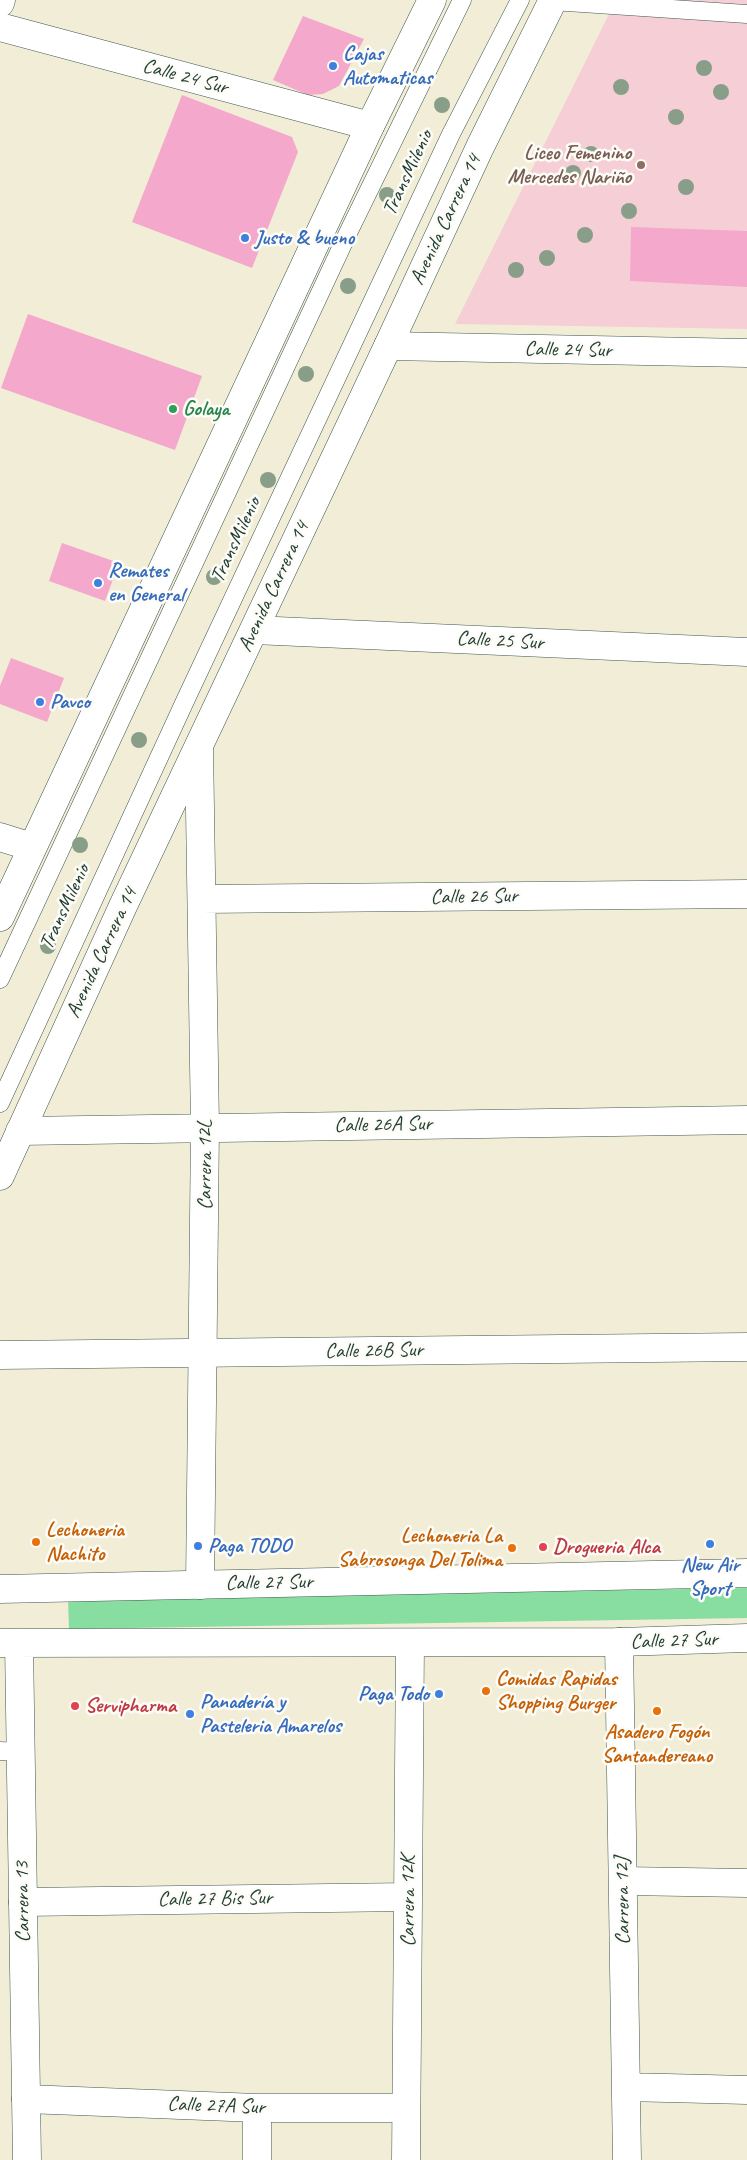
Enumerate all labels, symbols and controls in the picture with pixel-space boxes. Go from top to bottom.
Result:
place label: Cajas Automaticas [343,41,432,91]
street label: Calle 24 Sur [140,54,230,100]
marker: Cajas Automaticas [327,60,339,72]
street label: TransMilenio [377,126,439,220]
place label: Liceo Femenino Mercedes Nariño [508,140,631,190]
street label: Avenida Carrera 14 [405,151,487,289]
marker: Liceo Femenino Mercedes Nariño [635,159,647,171]
place label: Justo & bueno [255,225,354,251]
marker: Justo & bueno [239,232,251,244]
street label: Calle 24 Sur [524,337,612,363]
place label: Golaya [183,396,229,422]
marker: Golaya [167,403,179,415]
street label: TransMilenio [205,493,267,587]
street label: Avenida Carrera 14 [233,518,315,656]
place label: Remates en General [108,558,184,608]
marker: Remates en General [92,577,104,589]
street label: Calle 25 Sur [456,626,544,656]
place label: Pavco [50,689,90,715]
marker: Pavco [34,696,46,708]
street label: TransMilenio [34,860,96,954]
street label: Avenida Carrera 14 [61,884,143,1022]
street label: Calle 26 Sur [430,884,518,910]
street label: Calle 26A Sur [334,1112,432,1138]
street label: Carrera 12L [192,1120,218,1210]
street label: Calle 26B Sur [325,1338,423,1364]
place label: Lechoneria Nachito [46,1517,124,1567]
place label: Lechoneria La Sabrosonga Del Tolima [338,1523,502,1573]
place label: Paga TODO [208,1533,291,1559]
place label: Drogueria Alca [553,1534,660,1560]
marker: Lechoneria Nachito [30,1536,42,1548]
marker: New Air Sport [704,1538,716,1550]
marker: Paga TODO [192,1540,204,1552]
marker: Drogueria Alca [537,1541,549,1553]
marker: Lechoneria La Sabrosonga Del Tolima [506,1542,518,1554]
place label: New Air Sport [681,1552,739,1602]
street label: Calle 27 Sur [225,1570,313,1596]
street label: Calle 27 Sur [630,1627,718,1655]
place label: Comidas Rapidas Shopping Burger [496,1666,617,1716]
place label: Paga Todo [358,1681,429,1707]
marker: Comidas Rapidas Shopping Burger [480,1685,492,1697]
marker: Paga Todo [433,1688,445,1700]
place label: Panadería y Pasteleria Amarelos [200,1689,341,1739]
place label: Servipharma [85,1693,176,1719]
marker: Servipharma [69,1700,81,1712]
marker: Asadero Fogón Santandereano [651,1705,663,1717]
marker: Panadería y Pasteleria Amarelos [184,1708,196,1720]
place label: Asadero Fogón Santandereano [602,1719,712,1769]
street label: Carrera 12K [395,1855,421,1947]
street label: Carrera 12J [610,1857,636,1945]
street label: Carrera 13 [10,1861,36,1943]
street label: Calle 27 Bis Sur [158,1885,272,1913]
street label: Calle 27A Sur [167,2092,265,2120]

